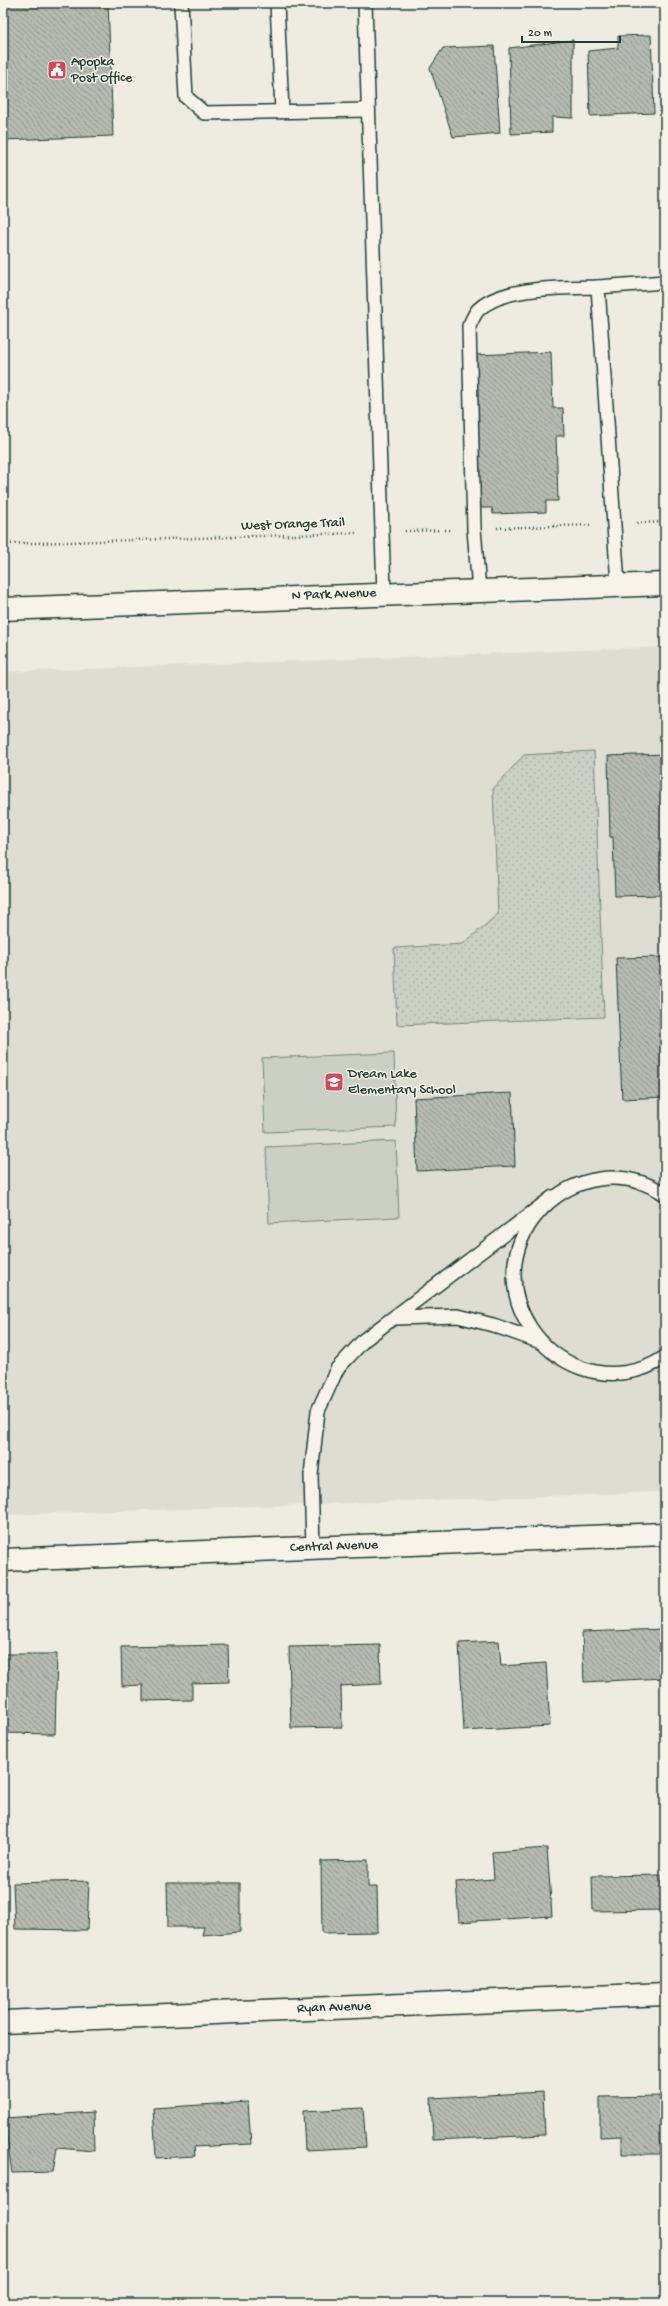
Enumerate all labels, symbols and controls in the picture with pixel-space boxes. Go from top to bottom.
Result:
scale bar [522,18,620,44]
text: 20 m [528,27,553,41]
place label: Apopka Post Office [70,54,133,87]
public building icon: Apopka Post Office [46,59,68,81]
street label: West Orange Trail [241,515,345,535]
street label: N Park Avenue [291,585,377,605]
place label: Dream Lake Elementary School [347,1066,456,1099]
school or university icon: Dream Lake Elementary School [323,1071,345,1093]
street label: Central Avenue [290,1537,379,1557]
street label: Ryan Avenue [297,1998,372,2018]

